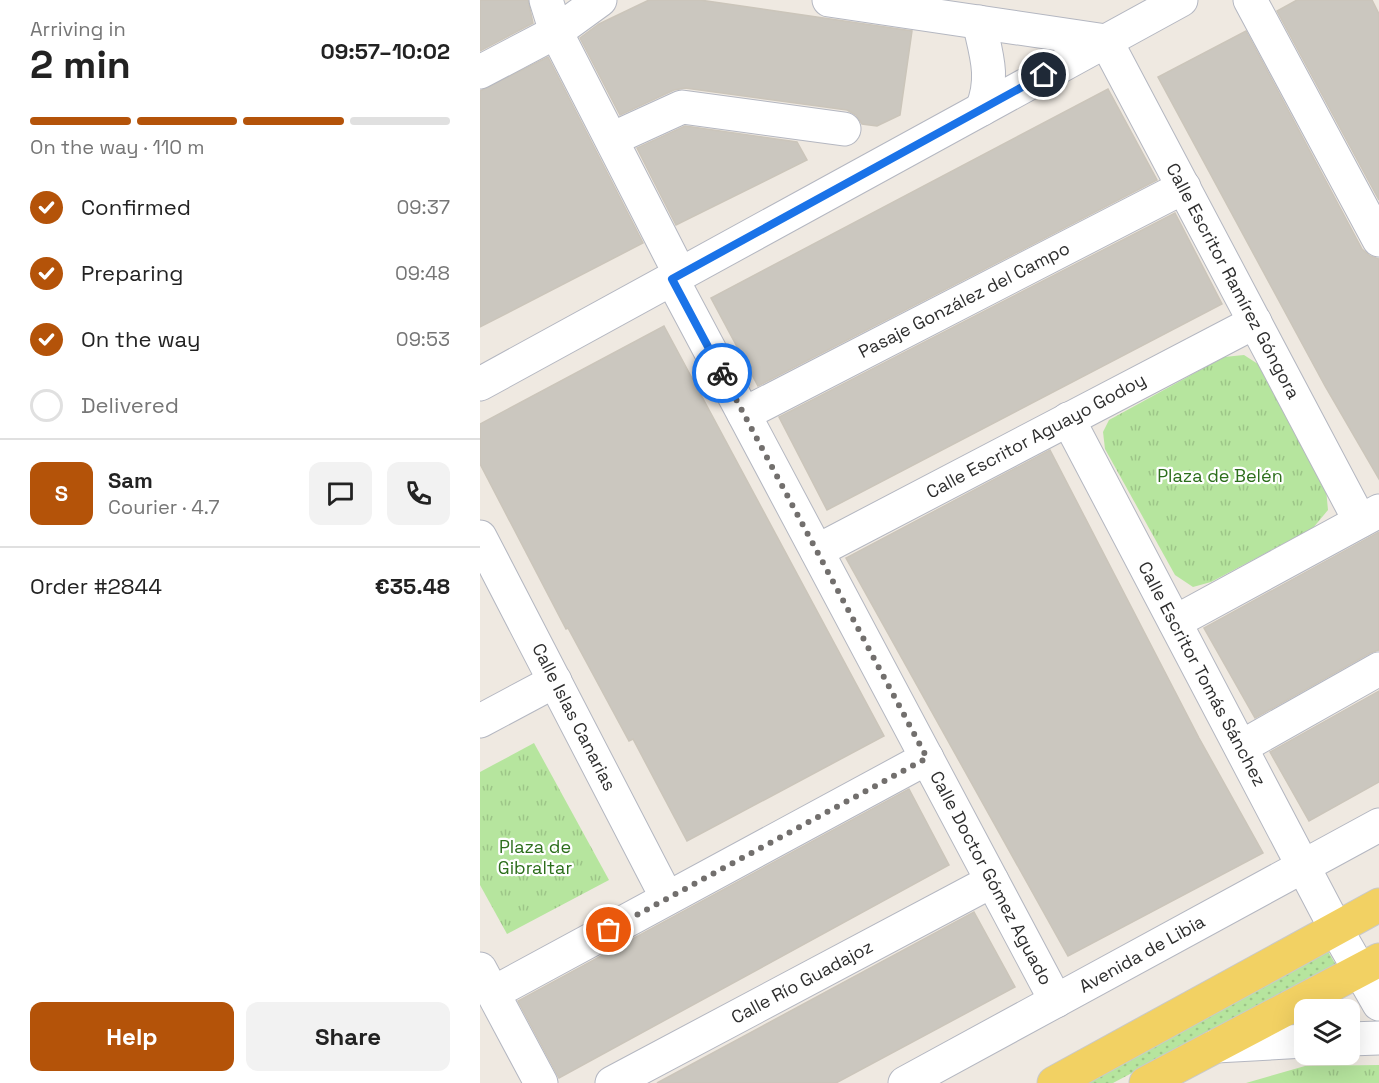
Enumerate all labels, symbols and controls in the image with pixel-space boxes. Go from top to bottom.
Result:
text: Arriving in [30,16,126,42]
text: 09:57–10:02 [320,37,450,65]
text: 2 min [30,40,131,89]
pin [1018,49,1069,100]
icon: home [1027,58,1060,91]
text: On the way · 110 m [30,134,204,160]
street label: Calle Escritor Ramírez Góngora [1161,159,1306,403]
icon: check [30,191,63,224]
text: Confirmed [81,193,191,221]
text: 09:37 [397,194,450,220]
street label: Pasaje González del Campo [854,236,1073,363]
icon: check [30,257,63,290]
text: Preparing [81,259,183,287]
text: 09:48 [395,260,450,286]
icon: check [30,323,63,356]
text: On the way [81,325,200,353]
text: 09:53 [396,326,450,352]
courier [692,343,752,403]
icon: bike [706,357,739,390]
street label: Calle Escritor Aguayo Godoy [922,368,1149,503]
text: Delivered [81,391,179,419]
button: chat [309,462,372,525]
button: phone [387,462,450,525]
park label: Plaza de Belén [1157,464,1283,487]
text: Sam [108,466,153,494]
text: S [55,479,68,507]
text: Courier · 4.7 [108,494,219,520]
street label: Calle Escritor Tomás Sánchez [1133,557,1272,790]
text: Order #2844 [30,572,162,600]
text: €35.48 [375,572,450,600]
street label: Calle Islas Canarias [527,639,622,795]
street label: Calle Doctor Gómez Aguado [925,767,1058,989]
park label: Plaza de Gibraltar [498,835,572,879]
pin [583,904,634,955]
street label: Avenida de Libia [1075,909,1209,998]
icon: bag [592,913,625,946]
street label: Calle Río Guadajoz [727,935,877,1029]
map controls [1294,999,1360,1065]
button: layers [1294,999,1360,1065]
button: Help [30,1002,234,1071]
button: Share [246,1002,450,1071]

